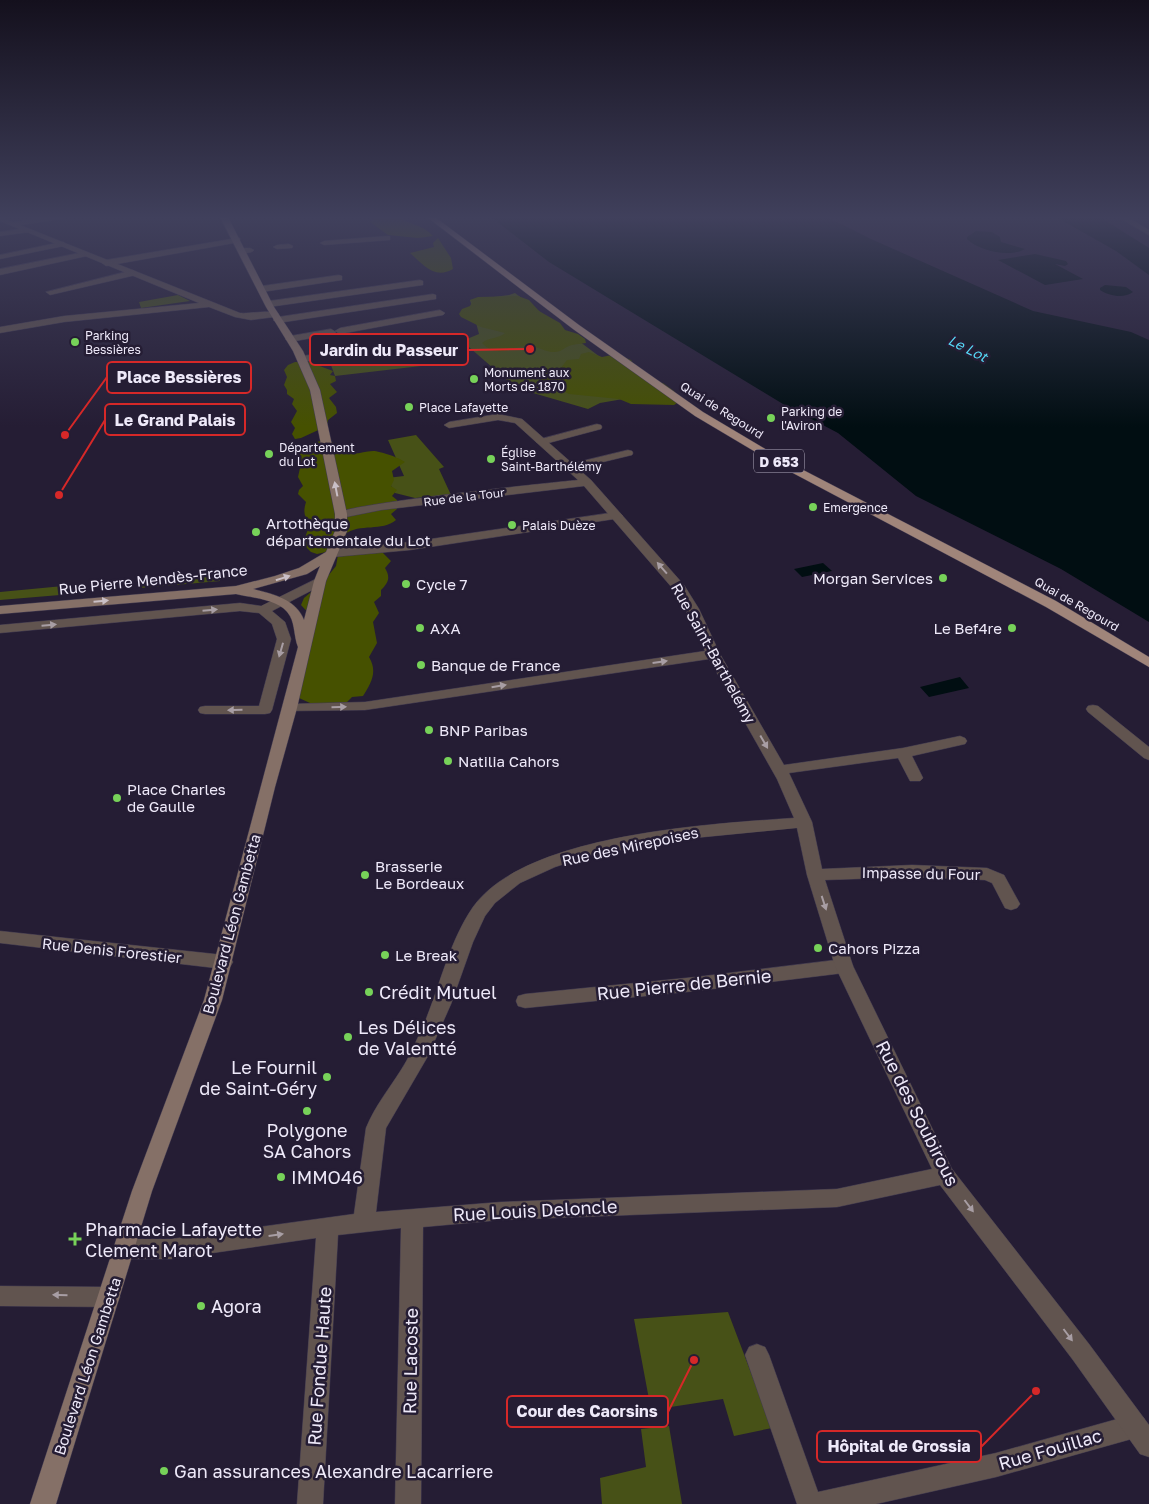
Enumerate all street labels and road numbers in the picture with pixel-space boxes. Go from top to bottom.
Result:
street label: Quai de Regourd [678,378,766,442]
road number: D 653 [754,450,804,472]
street label: Rue de la Tour [423,485,506,509]
street label: Rue Pierre Mendès-France [58,560,249,598]
street label: Quai de Regourd [1032,574,1122,634]
street label: Rue Saint-Barthelémy [668,580,760,727]
street label: Rue des Mirepoises [560,823,700,869]
street label: Boulevard Léon Gambetta [198,832,264,1016]
street label: Impasse du Four [861,863,981,883]
street label: Rue Denis Forestier [41,934,183,966]
street label: Rue Pierre de Bernie [596,964,772,1004]
street label: Rue des Soubirous [872,1037,964,1189]
street label: Rue Louis Deloncle [452,1195,618,1225]
street label: Boulevard Léon Gambetta [50,1275,124,1457]
street label: Rue Fondue Haute [302,1286,336,1446]
street label: Rue Lacoste [398,1308,422,1414]
street label: Rue Fouillac [996,1424,1104,1474]

